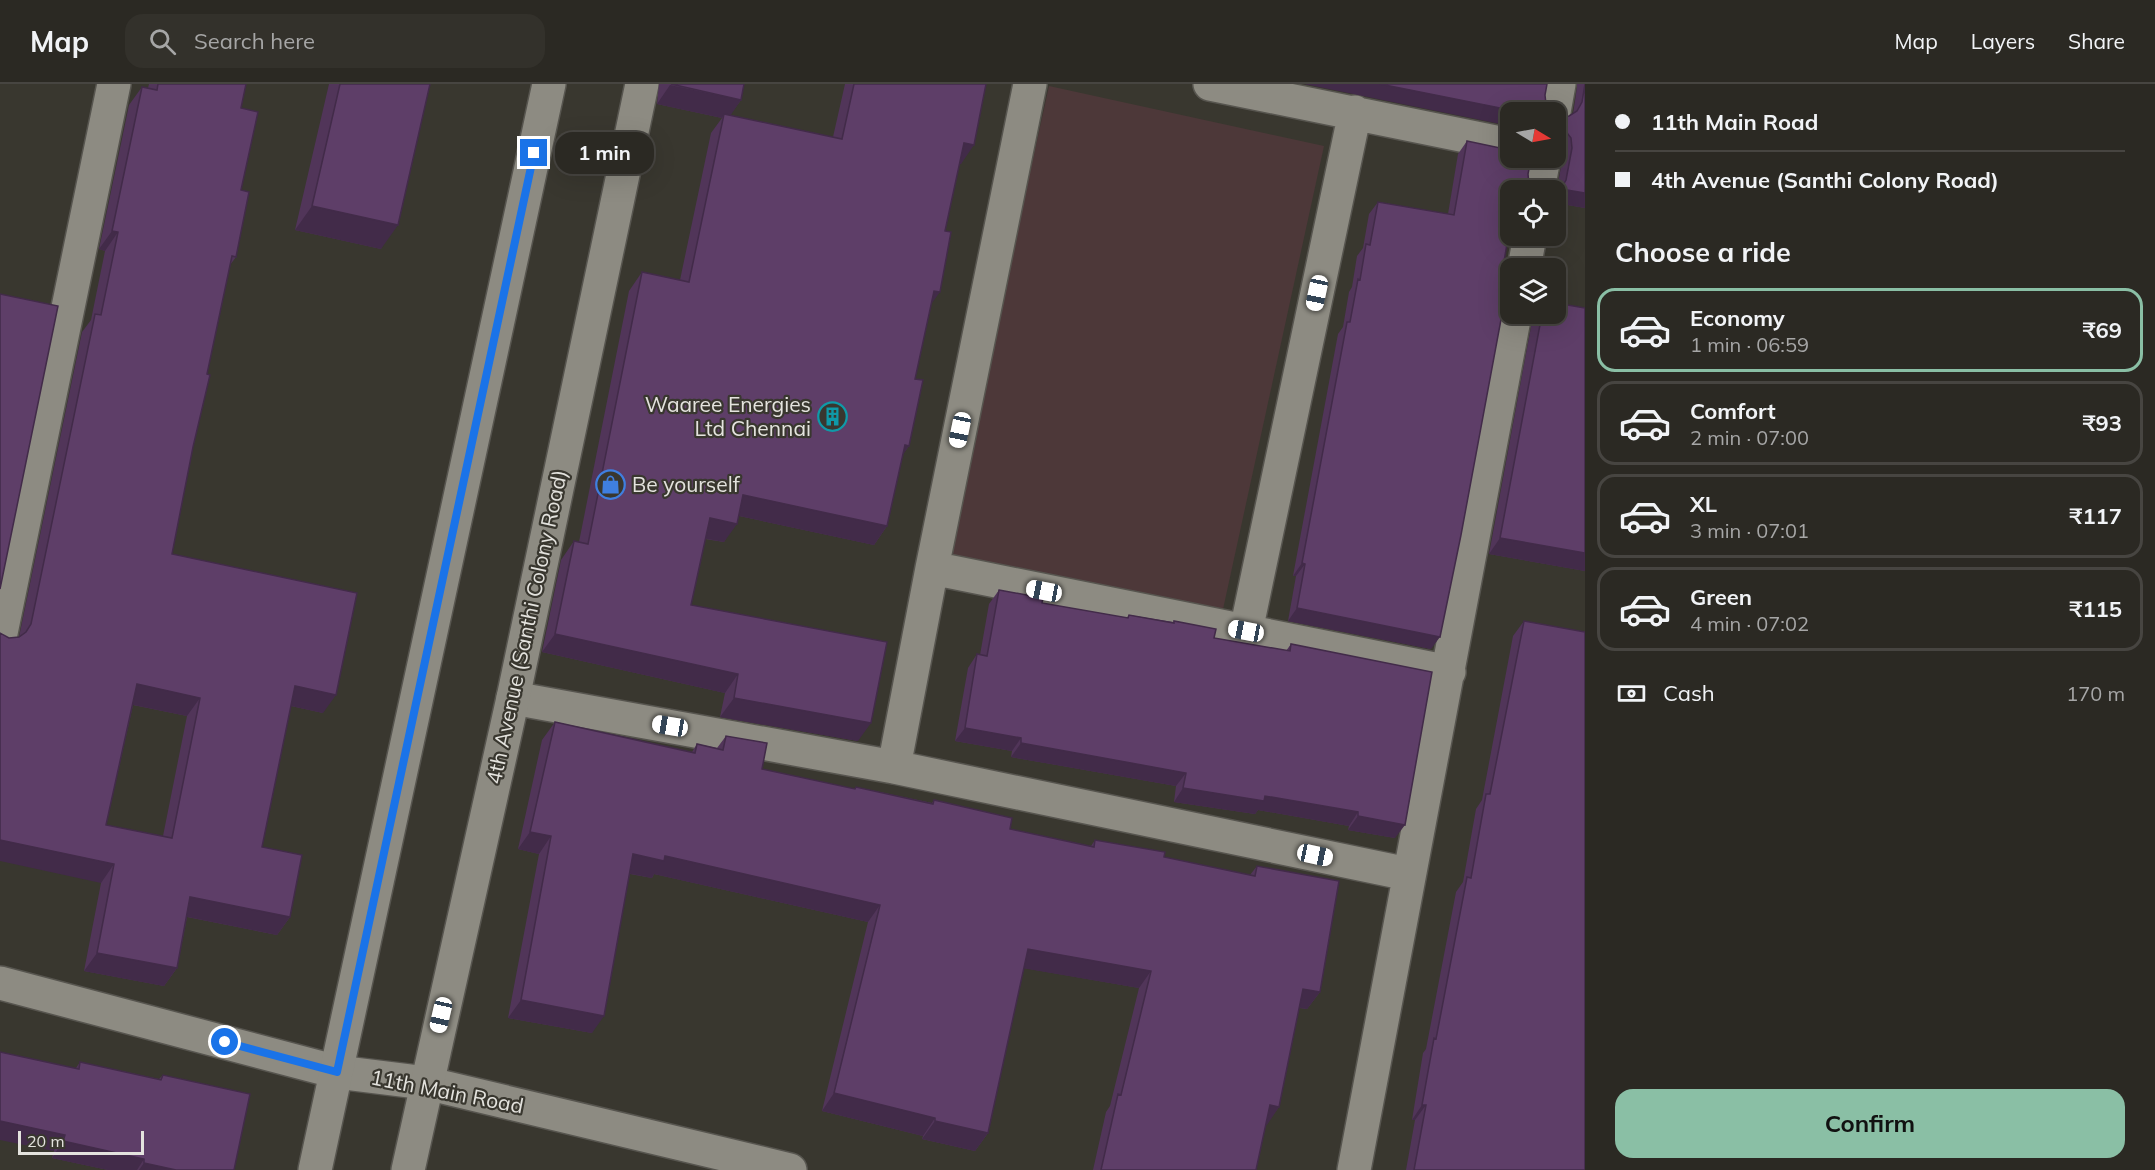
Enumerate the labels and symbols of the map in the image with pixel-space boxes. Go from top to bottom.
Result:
north arrow [1500,102,1566,168]
callout: 1 min [555,132,654,174]
route end [520,139,547,166]
car [1304,274,1330,312]
place label: Waaree Energies Ltd Chennai [645,391,811,441]
building icon: Waaree Energies Ltd Chennai [816,401,848,433]
car [947,411,973,449]
street label: 4th Avenue (Santhi Colony Road) [480,467,572,786]
shop icon: Be yourself [595,469,627,501]
place label: Be yourself [632,471,741,497]
car [1025,579,1063,603]
car [1227,619,1265,643]
car [651,714,689,738]
car [1296,842,1334,868]
car [428,995,454,1035]
route start [211,1028,238,1055]
street label: 11th Main Road [369,1063,526,1119]
scale bar [18,1128,144,1156]

